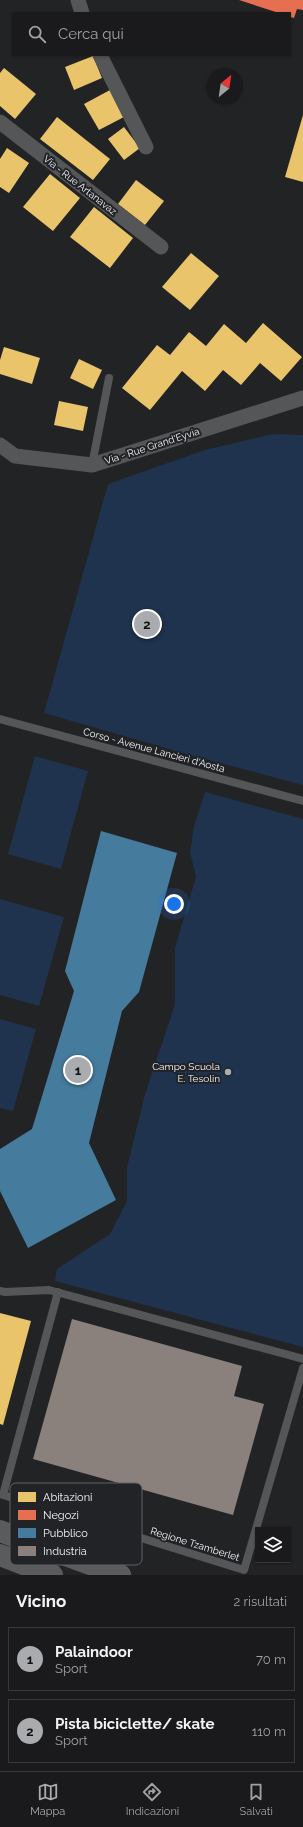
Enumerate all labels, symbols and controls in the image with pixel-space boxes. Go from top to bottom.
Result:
search box [12,12,291,56]
icon: search [26,23,48,45]
text: Cerca qui [58,25,124,43]
north arrow [207,68,243,104]
street label: Via - Rue Artanavaz [41,153,119,217]
street label: Via - Rue Grand'Eyvia [103,425,201,467]
pin: 2 [134,609,160,639]
street label: Corso - Avenue Lancieri d'Aosta [82,726,226,774]
your location [164,894,184,914]
pin: 1 [65,1055,91,1085]
place label: Campo Scuola E. Tesolin [152,1061,220,1084]
marker: Campo Scuola E. Tesolin [223,1067,233,1077]
legend [10,1483,142,1565]
text: Abitazioni [43,1491,92,1504]
text: Negozi [43,1509,79,1522]
street label: Regione Tzamberlet [149,1525,242,1563]
text: Pubblico [43,1527,88,1540]
map controls [255,1527,291,1563]
button: layers [255,1527,291,1563]
text: Industria [43,1545,87,1558]
text: Vicino [16,1591,66,1611]
text: 2 risultati [233,1594,287,1609]
text: Palaindoor [55,1643,133,1661]
text: 1 [27,1652,33,1667]
text: 70 m [256,1652,286,1667]
text: Sport [55,1661,88,1676]
text: Pista biciclette/ skate [55,1715,215,1733]
text: 2 [26,1724,34,1739]
text: 110 m [252,1724,286,1739]
text: Sport [55,1733,88,1748]
tab: Mappa [30,1781,65,1818]
tab: Indicazioni [126,1781,179,1818]
tab: Salvati [240,1781,273,1818]

